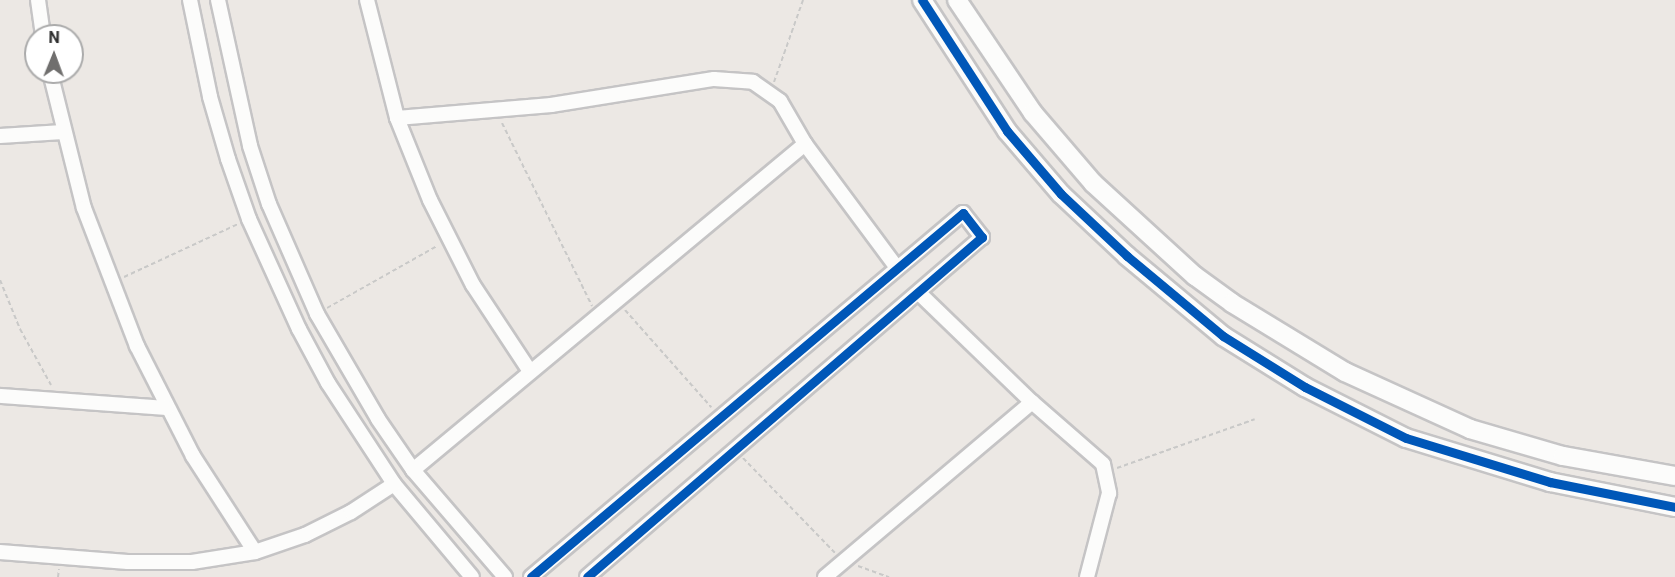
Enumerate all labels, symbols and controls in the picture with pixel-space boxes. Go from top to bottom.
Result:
north arrow [24,24,84,84]
text: N [48,28,60,47]

